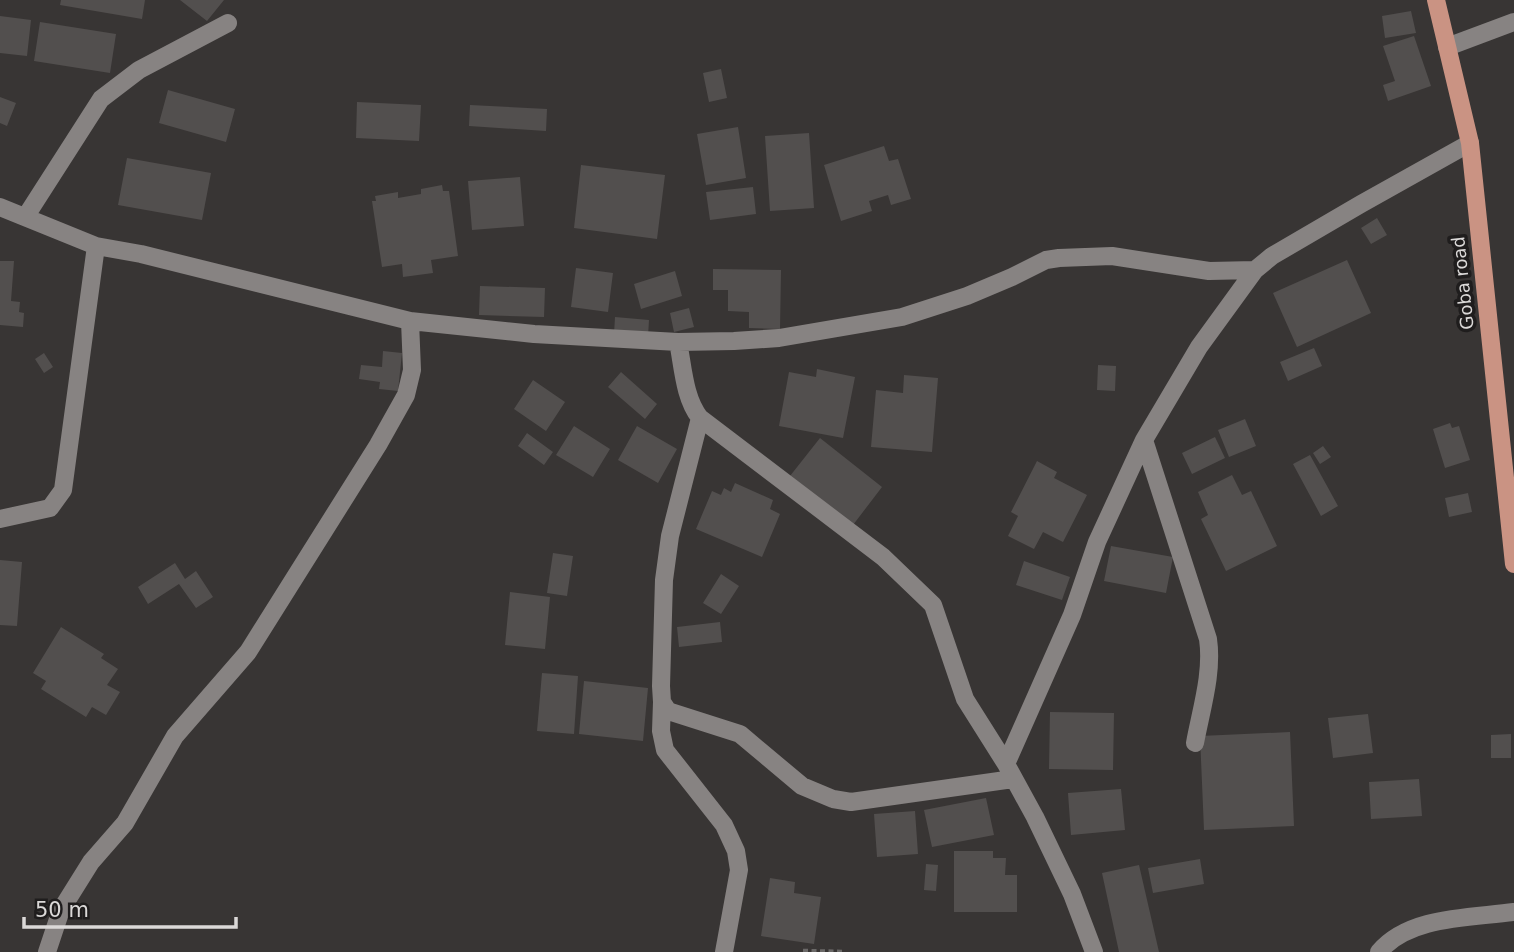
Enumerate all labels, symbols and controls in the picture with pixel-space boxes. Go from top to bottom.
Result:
street label: Goba road [1447,235,1478,331]
scale bar [24,886,236,930]
text: 50 m [35,898,89,922]

